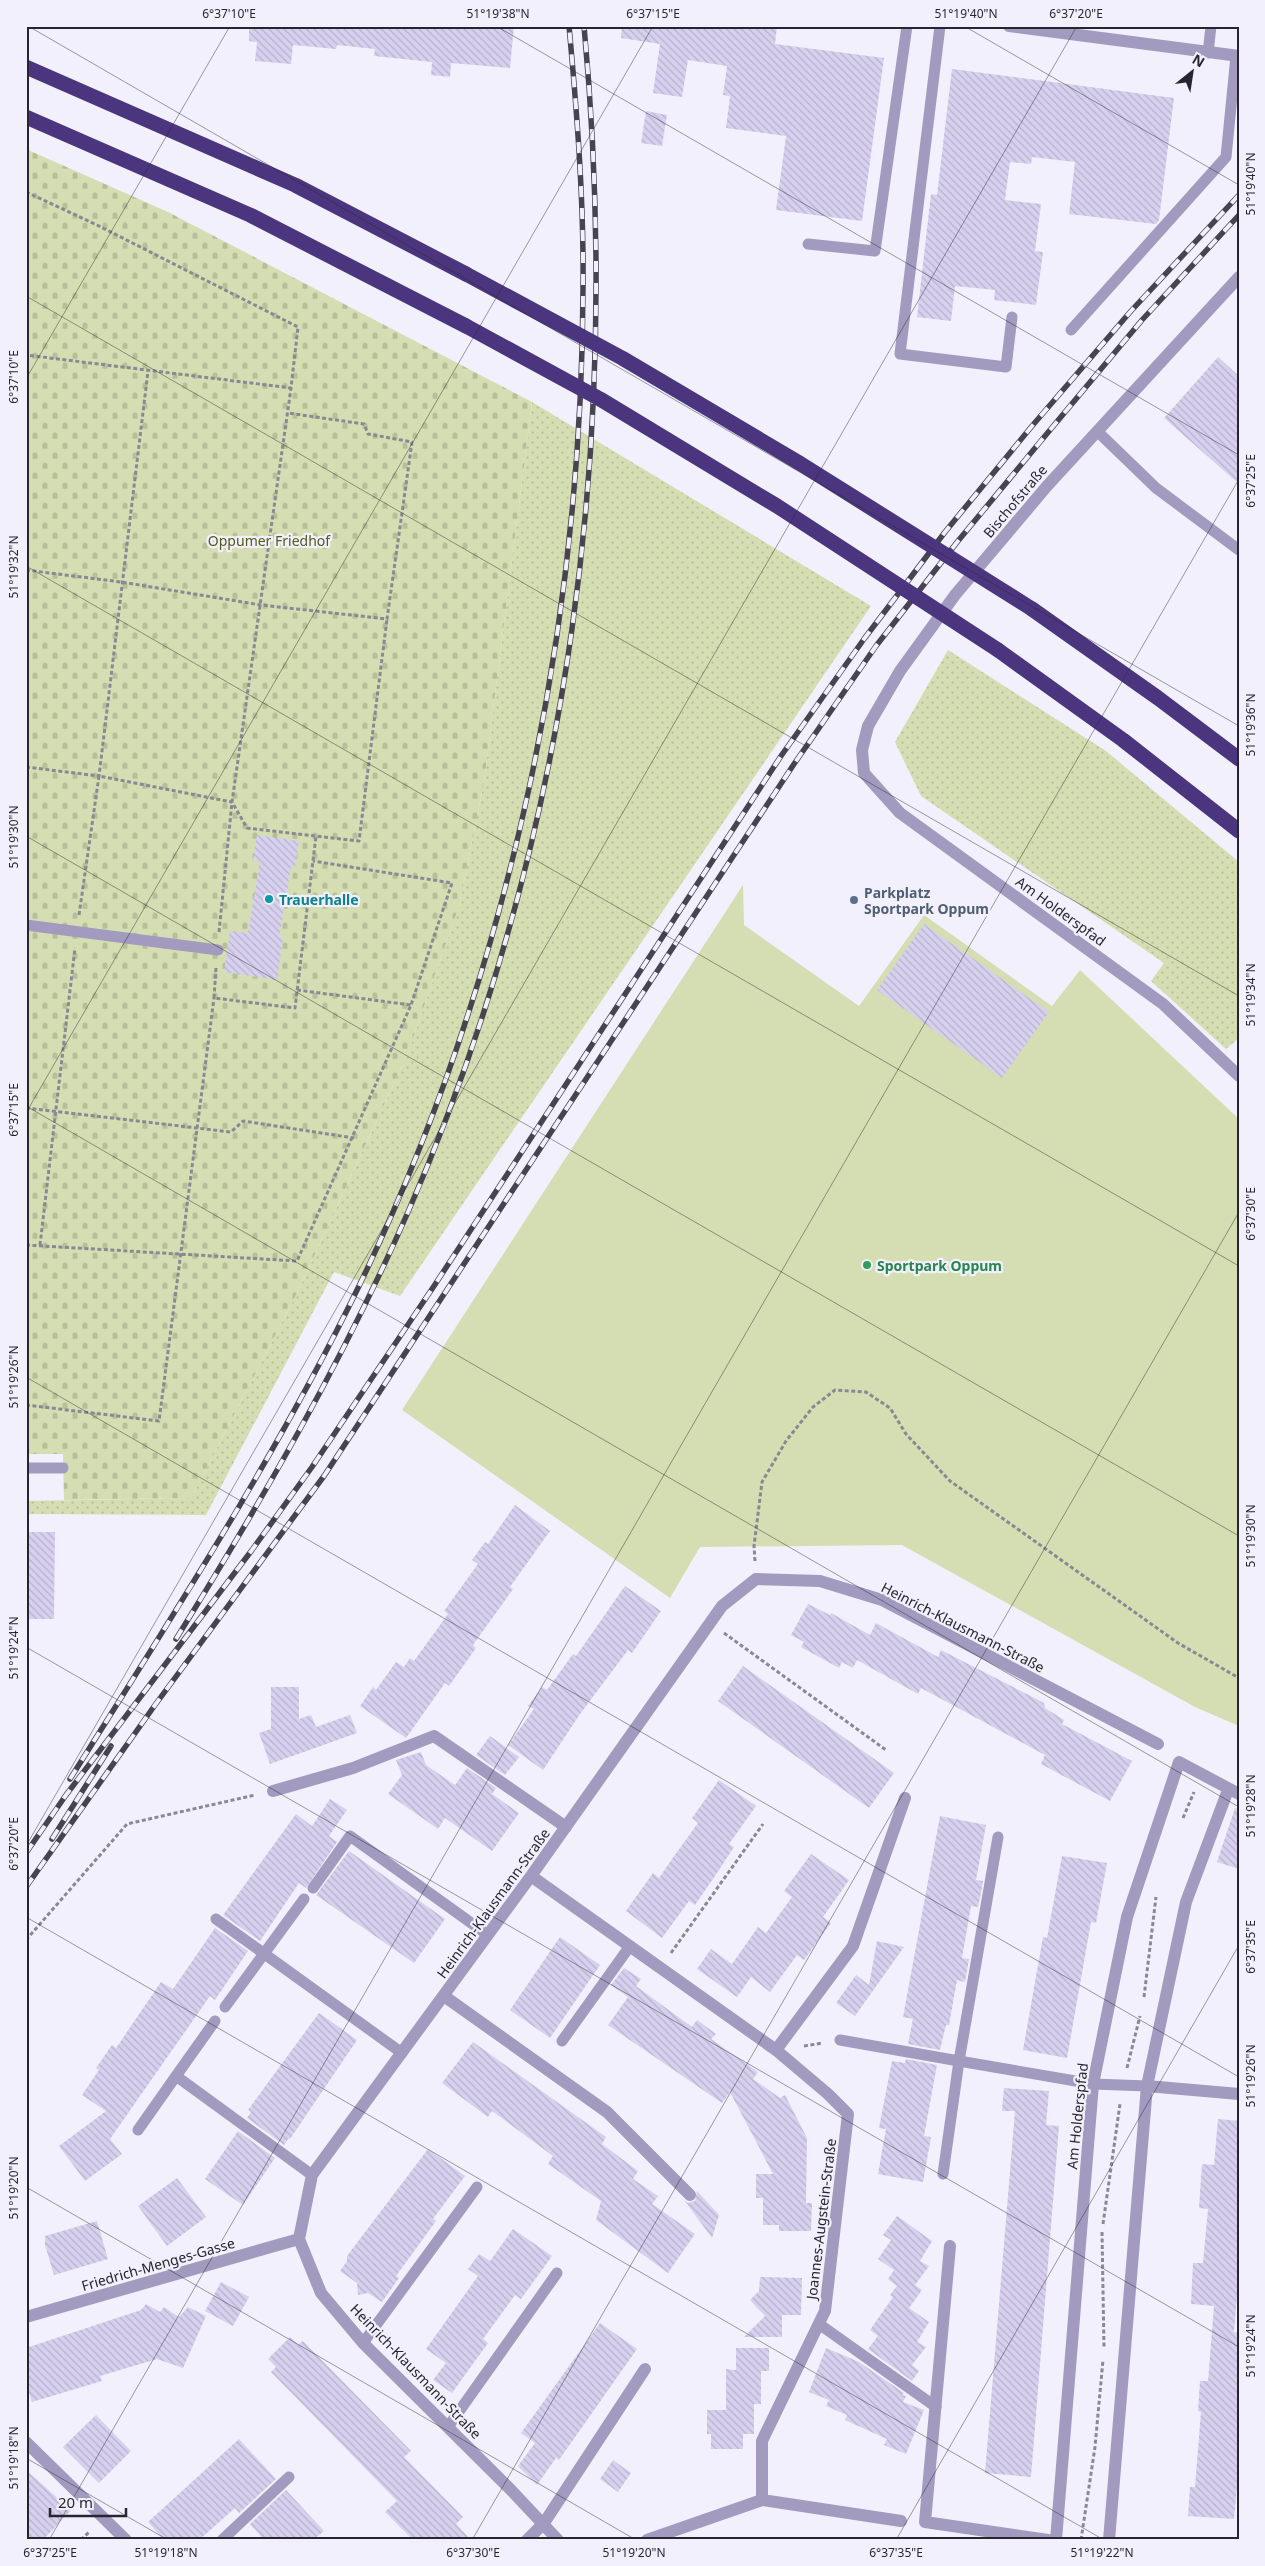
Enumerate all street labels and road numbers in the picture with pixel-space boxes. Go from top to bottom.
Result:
street label: Bischofstraße [979,460,1051,542]
street label: Am Holderspfad [1012,872,1110,950]
street label: Heinrich-Klausmann-Straße [878,1577,1048,1677]
street label: Heinrich-Klausmann-Straße [432,1824,554,1982]
street label: Am Holderspfad [1062,2062,1092,2170]
street label: Joannes-Augstein-Straße [801,2137,840,2303]
street label: Friedrich-Menges-Gasse [79,2233,237,2295]
street label: Heinrich-Klausmann-Straße [346,2299,486,2443]

